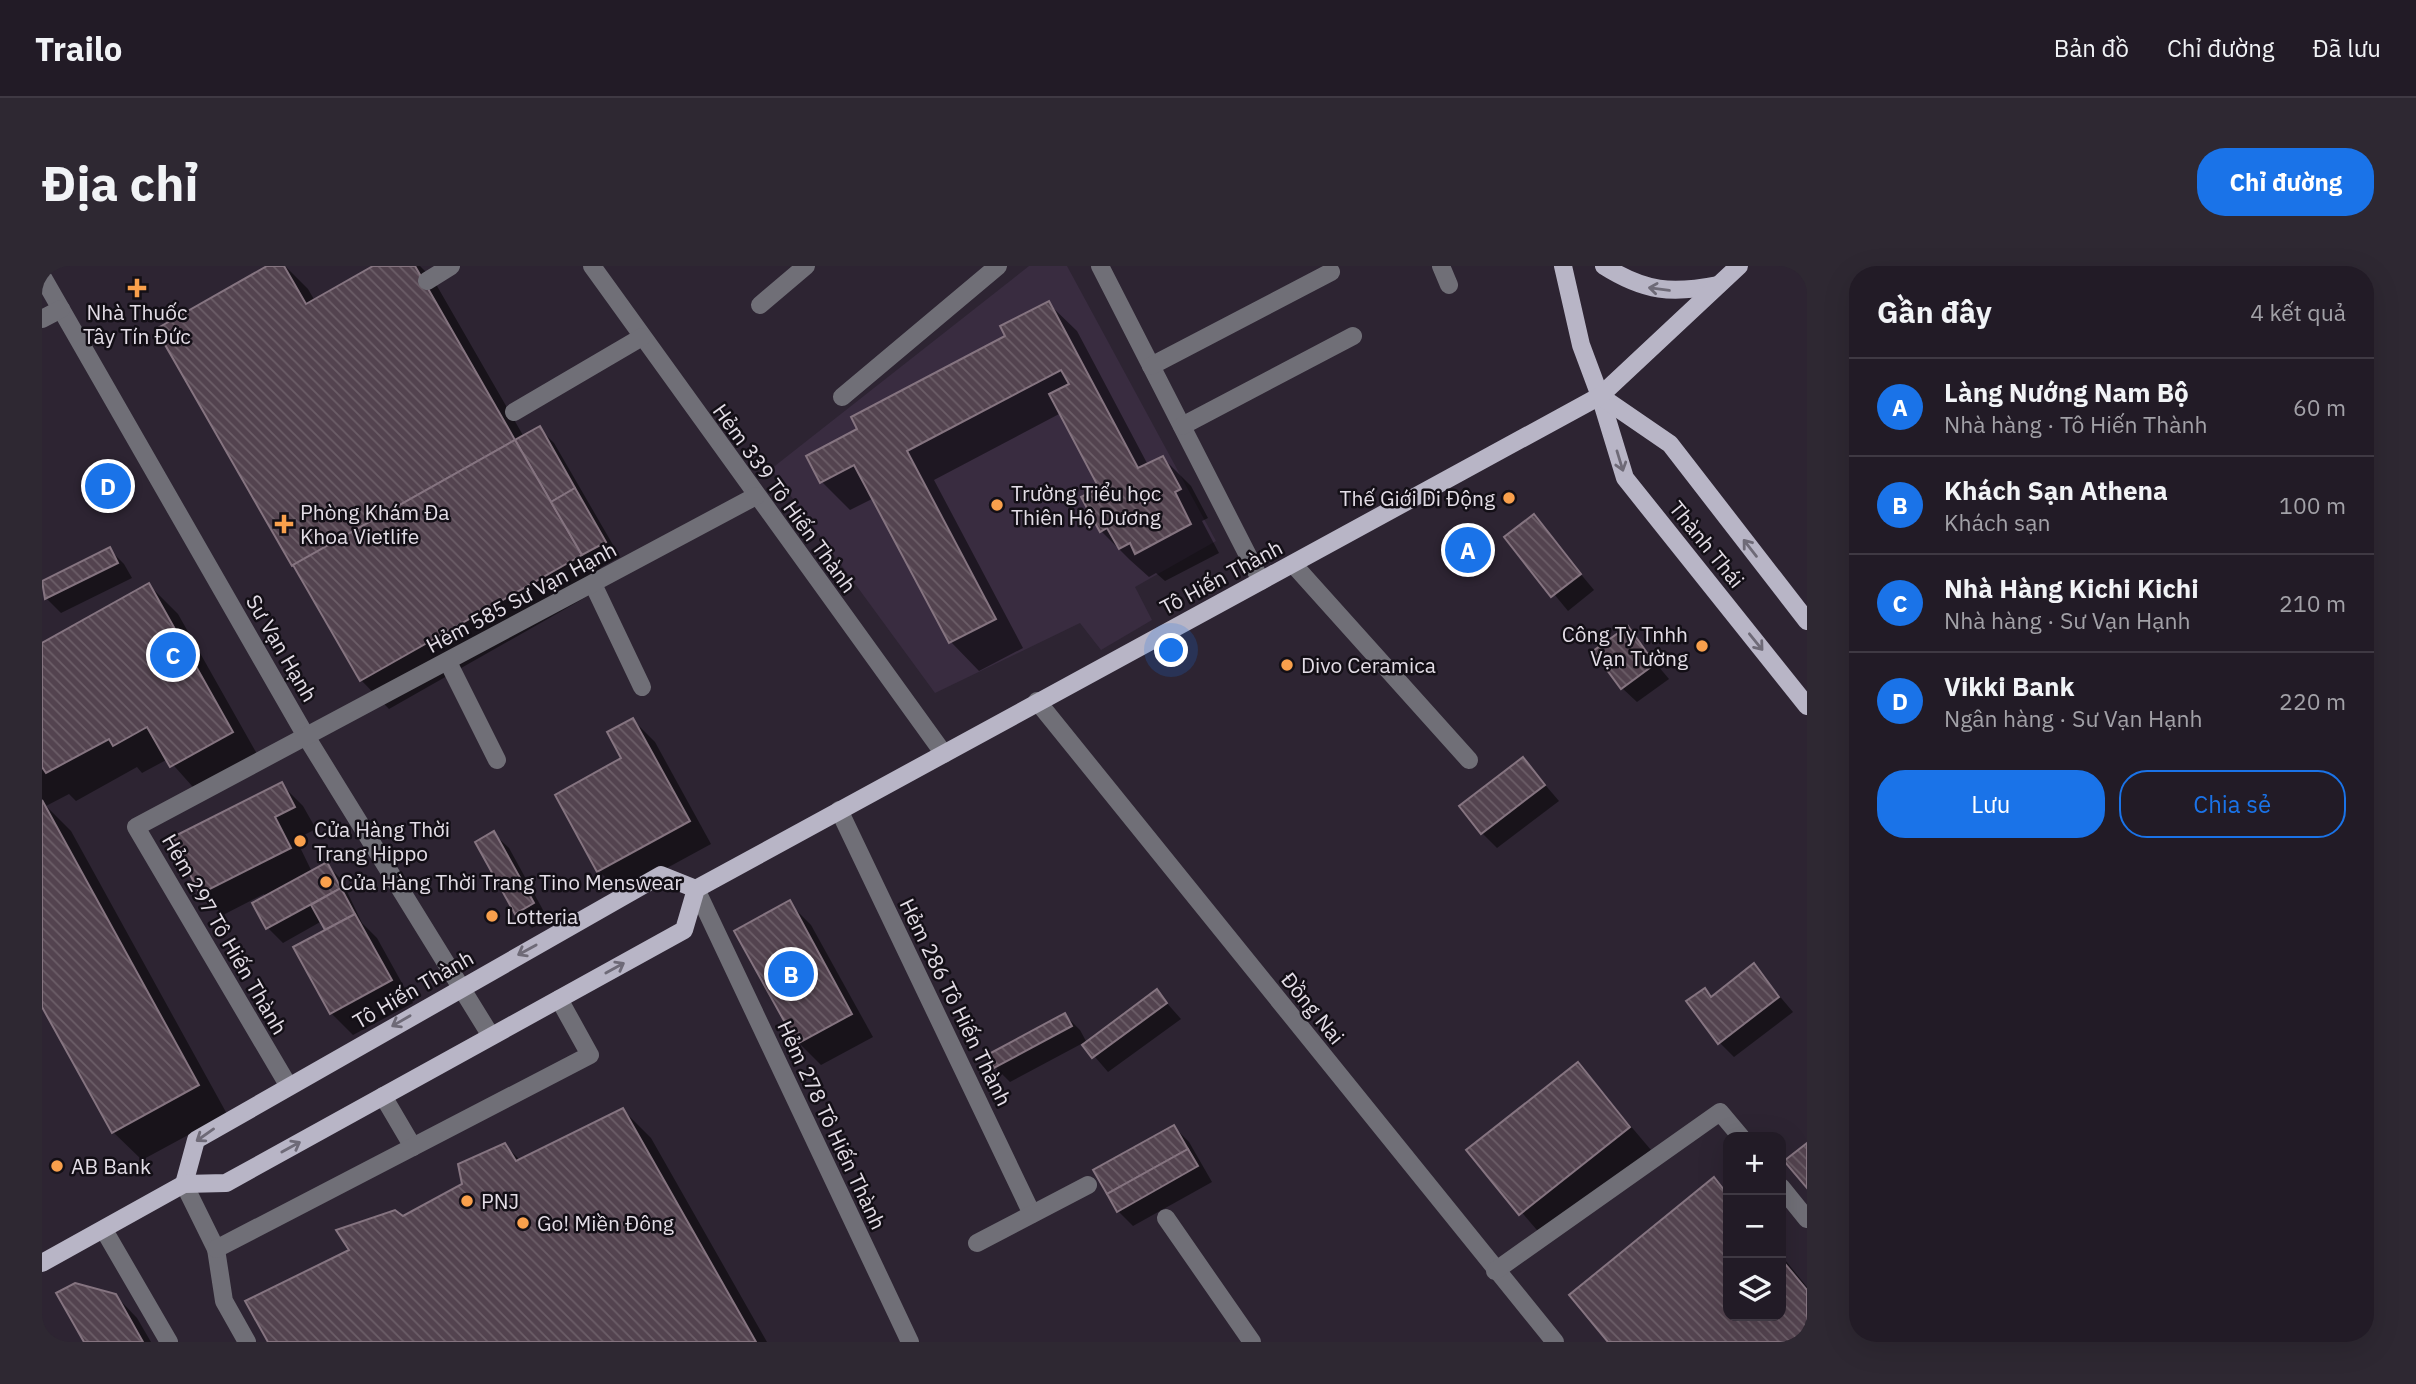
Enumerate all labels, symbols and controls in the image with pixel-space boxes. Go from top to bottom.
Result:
text: Trailo [35,27,122,70]
text: Bản đồ [2054,32,2129,64]
text: Chỉ đường [2167,32,2275,64]
text: Đã lưu [2313,32,2381,64]
button: Chỉ đường [2197,148,2374,216]
text: Địa chỉ [42,151,198,214]
marker: Nhà Thuốc Tây Tín Đức [129,280,145,296]
one-way arrow [1648,282,1671,295]
text: Gần đây [1877,292,1992,331]
text: 4 kết quả [2250,297,2346,327]
place label: Nhà Thuốc Tây Tín Đức [83,298,191,350]
text: Làng Nướng Nam Bộ [1944,375,2189,409]
text: A [1892,392,1908,422]
text: 60 m [2293,392,2346,422]
street label: Hẻm 339 Tô Hiến Thành [707,398,863,598]
text: Nhà hàng · Tô Hiến Thành [1944,409,2208,439]
one-way arrow [1615,450,1628,472]
pin: D [85,460,131,512]
text: Khách Sạn Athena [1944,473,2168,507]
place label: Trường Tiểu học Thiên Hộ Dương [1011,479,1161,531]
place label: Thế Giới Di Động [1340,484,1495,512]
marker: Thế Giới Di Động [1501,490,1517,506]
text: B [1892,490,1908,520]
text: 100 m [2279,490,2346,520]
street label: Thành Thái [1663,495,1751,593]
marker: Trường Tiểu học Thiên Hộ Dương [989,497,1005,513]
place label: Phòng Khám Đa Khoa Vietlife [300,498,450,550]
text: Khách sạn [1944,507,2051,537]
marker: Phòng Khám Đa Khoa Vietlife [274,514,294,534]
pin: A [1445,524,1491,576]
street label: Tô Hiến Thành [1155,533,1287,621]
street label: Hẻm 585 Sư Vạn Hạnh [421,535,621,659]
one-way arrow [1743,539,1758,557]
text: Nhà Hàng Kichi Kichi [1944,571,2199,605]
text: C [1893,588,1907,618]
text: 210 m [2279,588,2346,618]
street label: Sư Vạn Hạnh [240,589,324,707]
text: Nhà hàng · Sư Vạn Hạnh [1944,605,2191,635]
place label: Công Ty Tnhh Vạn Tường [1562,620,1688,672]
pin: C [150,629,196,681]
one-way arrow [1748,632,1763,651]
your location [1154,633,1188,667]
marker: Công Ty Tnhh Vạn Tường [1694,638,1710,654]
place label: Divo Ceramica [1301,651,1436,679]
marker: Divo Ceramica [1279,657,1295,673]
text: Vikki Bank [1944,669,2075,703]
text: D [1892,686,1908,716]
text: 220 m [2279,686,2346,716]
text: Ngân hàng · Sư Vạn Hạnh [1944,703,2203,733]
button: Lưu [1877,770,2105,838]
button: Chia sẻ [2119,770,2346,838]
place label: Cửa Hàng Thời Trang Hippo [314,815,450,867]
street label: Hẻm 297 Tô Hiến Thành [156,829,294,1039]
marker: Cửa Hàng Thời Trang Hippo [292,833,308,849]
place label: Cửa Hàng Thời Trang Tino Menswear [340,868,682,896]
marker: Cửa Hàng Thời Trang Tino Menswear [318,874,334,890]
street label: Hẻm 286 Tô Hiến Thành [894,894,1018,1110]
place label: Lotteria [506,902,578,930]
marker: Lotteria [484,908,500,924]
street label: Tô Hiến Thành [348,943,478,1035]
one-way arrow [517,944,538,957]
pin: B [768,948,814,1000]
one-way arrow [604,961,625,974]
street label: Đồng Nai [1275,966,1351,1050]
one-way arrow [392,1014,412,1028]
street label: Hẻm 278 Tô Hiến Thành [771,1016,893,1234]
one-way arrow [196,1128,215,1142]
map controls [1723,1132,1786,1321]
button: + [1723,1132,1786,1195]
one-way arrow [281,1140,301,1154]
place label: AB Bank [71,1152,151,1180]
marker: AB Bank [49,1158,65,1174]
place label: PNJ [481,1187,519,1215]
marker: PNJ [459,1193,475,1209]
button: − [1723,1195,1786,1258]
place label: Go! Miền Đông [537,1209,674,1237]
marker: Go! Miền Đông [515,1215,531,1231]
button: layers [1723,1258,1786,1321]

